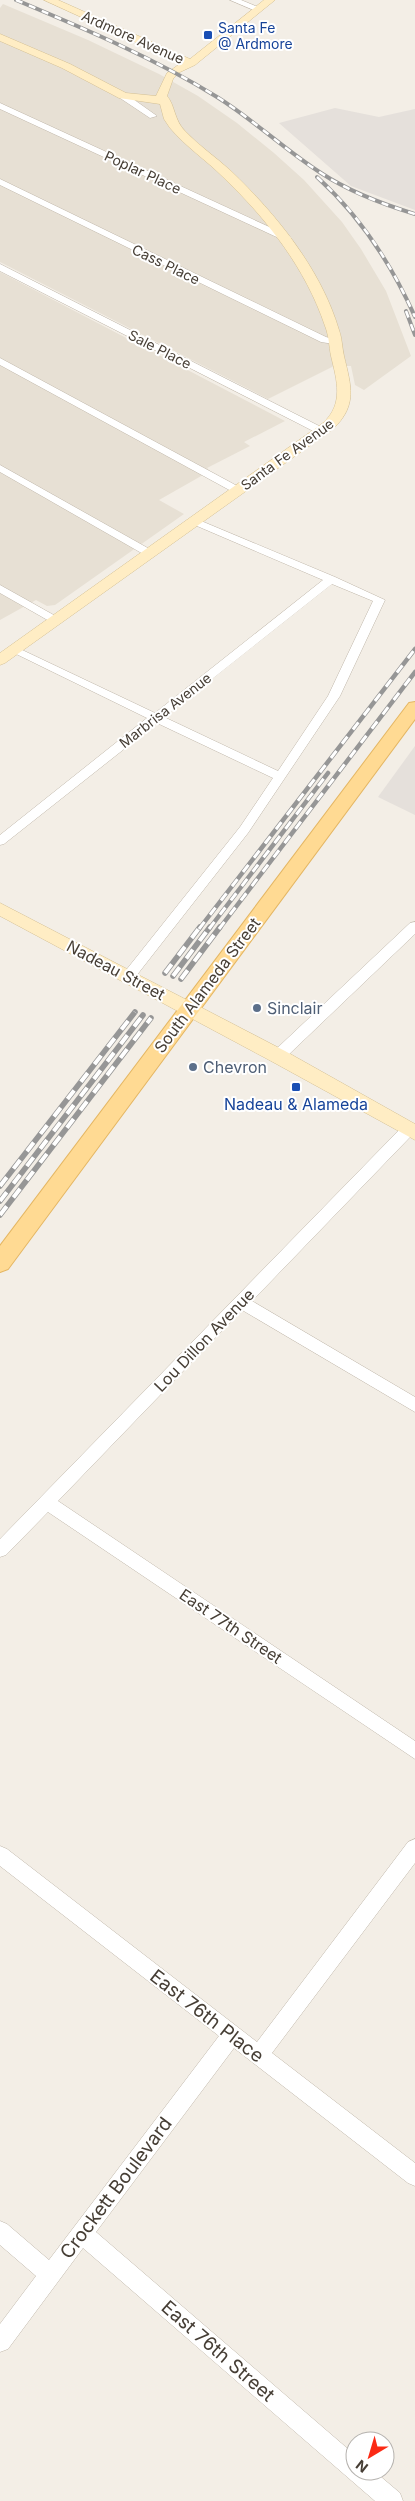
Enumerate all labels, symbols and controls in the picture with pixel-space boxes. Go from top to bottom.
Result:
street label: Ardmore Avenue [79,7,187,67]
place label: Santa Fe @ Ardmore [218,19,293,52]
marker: Santa Fe @ Ardmore [202,29,214,41]
street label: Poplar Place [102,147,184,197]
street label: Cass Place [129,240,203,288]
street label: Sale Place [126,326,194,372]
street label: Santa Fe Avenue [237,415,337,493]
street label: Marbrisa Avenue [116,669,214,751]
street label: South Alameda Street [150,913,264,1057]
street label: Nadeau Street [63,936,169,1004]
place label: Sinclair [267,998,323,1018]
marker: Sinclair [251,1002,263,1014]
place label: Chevron [203,1057,267,1077]
marker: Chevron [187,1061,199,1073]
marker: Nadeau & Alameda [290,1081,302,1093]
place label: Nadeau & Alameda [224,1094,368,1114]
street label: Lou Dillon Avenue [150,1284,258,1396]
street label: East 77th Street [176,1584,286,1668]
street label: East 76th Place [146,1964,268,2068]
street label: Crockett Boulevard [55,2113,177,2263]
street label: East 76th Street [157,2296,279,2406]
north arrow [345,2431,395,2481]
text: N [352,2457,371,2477]

